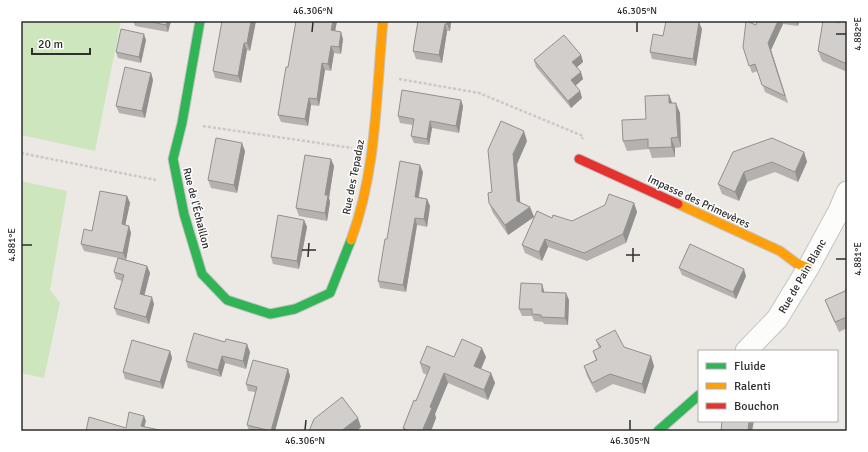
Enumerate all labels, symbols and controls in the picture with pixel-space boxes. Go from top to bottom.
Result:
text: 46.306°N [293,5,333,17]
text: 46.305°N [617,5,657,17]
text: 4.882°E [852,17,864,51]
scale bar [32,30,90,56]
text: 20 m [38,37,63,52]
street label: Rue des Tepadaz [340,138,367,216]
street label: Rue de l'Échaillon [180,166,214,250]
street label: Impasse des Primevères [646,172,752,231]
text: 4.881°E [6,228,18,262]
street label: Rue de Pain Blanc [776,237,829,316]
text: 4.881°E [852,242,864,276]
legend [698,350,838,422]
text: Fluide [734,359,766,374]
text: Ralenti [734,379,771,394]
text: Bouchon [734,399,779,414]
text: 46.306°N [285,435,325,447]
text: 46.305°N [610,435,650,447]

